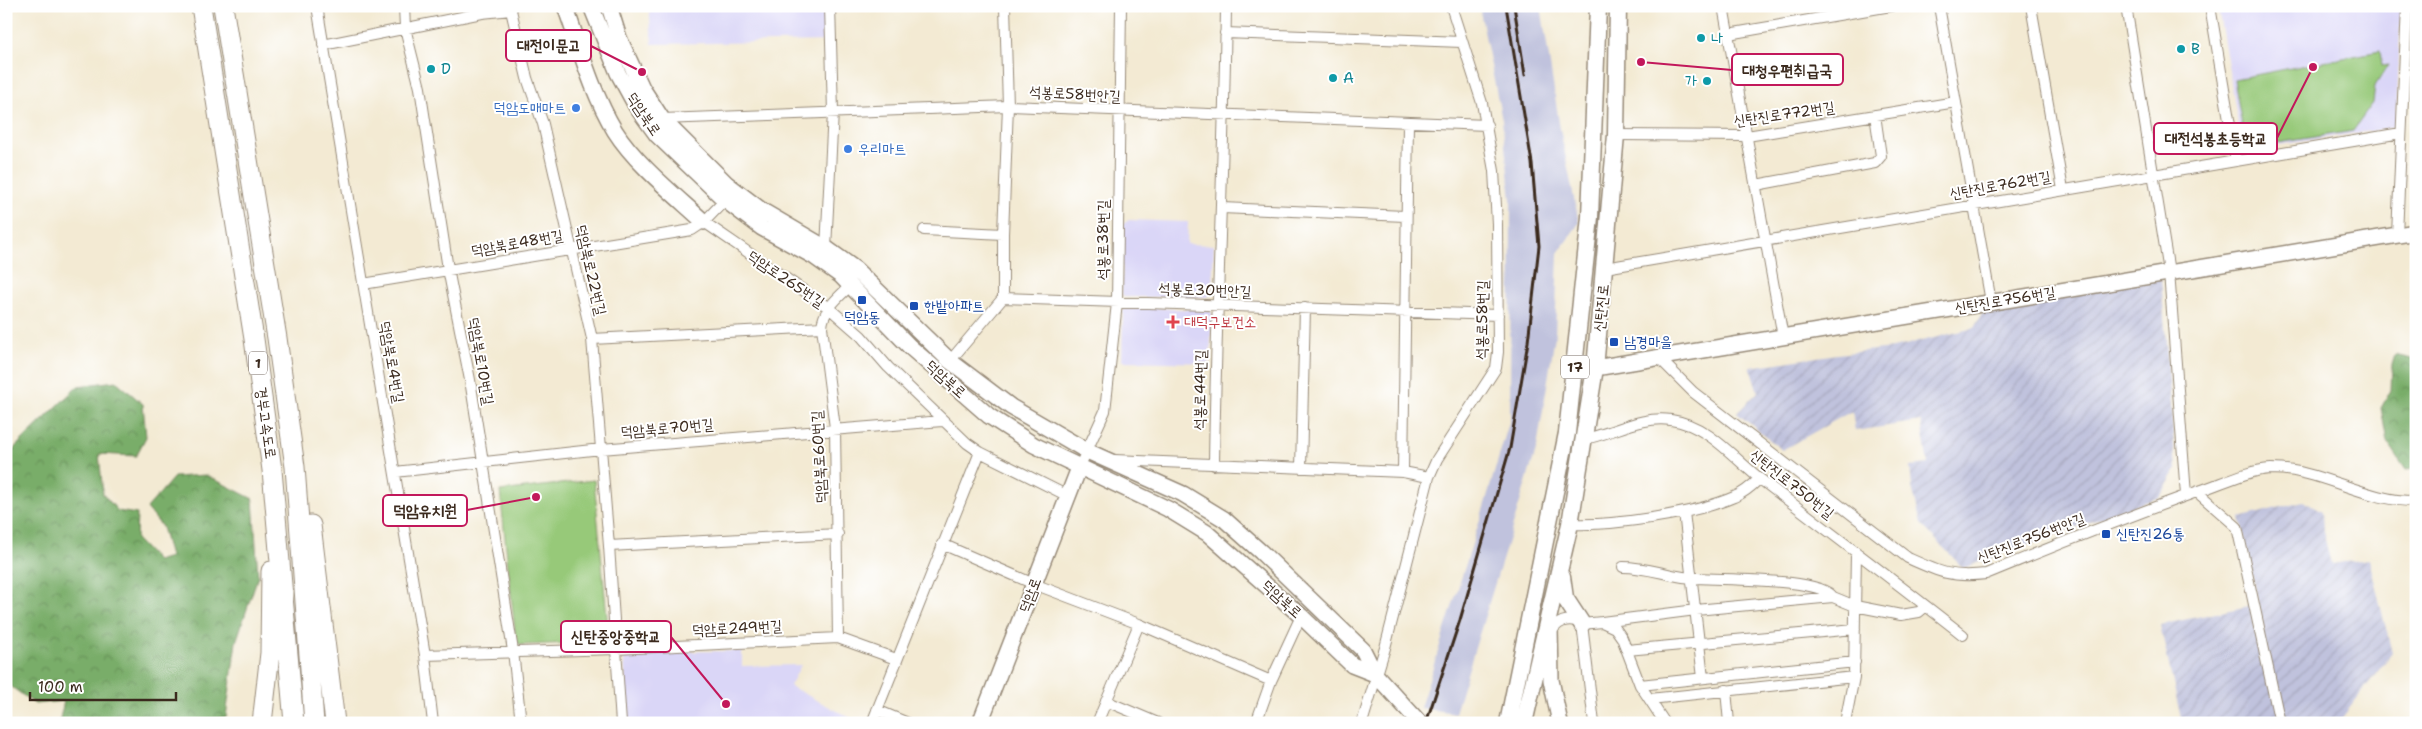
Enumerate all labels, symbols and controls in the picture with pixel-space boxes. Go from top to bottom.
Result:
place label: 나 [1711,28,1723,48]
callout: 대전이문고 [506,30,591,61]
marker: 나 [1695,32,1707,44]
text: 대전이문고 [517,35,581,56]
place label: B [2191,39,2200,59]
marker: B [2175,43,2187,55]
callout: 대청우편취급국 [1732,54,1843,85]
place label: D [441,59,451,79]
text: 대청우편취급국 [1742,60,1832,81]
marker: D [425,63,437,75]
place label: A [1343,68,1354,88]
place label: 가 [1685,71,1697,91]
marker: A [1327,72,1339,84]
marker: 가 [1701,75,1713,87]
street label: 석봉로58번안길 [1029,82,1121,106]
street label: 덕암북로 [622,88,666,140]
street label: 신탄진로772번길 [1732,97,1836,131]
place label: 덕암도매마트 [494,98,566,118]
marker: 덕암도매마트 [570,102,582,114]
callout: 대전석봉초등학교 [2154,123,2277,154]
text: 대전석봉초등학교 [2165,128,2268,149]
place label: 우리마트 [858,139,906,159]
marker: 우리마트 [842,143,854,155]
street label: 신탄진로762번길 [1948,166,2052,204]
street label: 석봉로38번길 [1093,200,1113,280]
street label: 덕암북로22번길 [571,223,611,317]
street label: 덕암북로48번길 [469,225,565,261]
street label: 덕암로265번길 [743,246,829,312]
street label: 석봉로30번안길 [1158,278,1252,302]
street label: 석봉로58번길 [1471,280,1493,360]
street label: 신탄진로756번길 [1953,282,2057,318]
street label: 신탄진로 [1589,283,1613,333]
marker: 덕암동 [856,294,868,306]
place label: 한밭아파트 [924,296,984,316]
marker: 한밭아파트 [908,300,920,312]
place label: 덕암동 [844,307,880,327]
place label: 대덕구보건소 [1184,312,1256,332]
marker: 대덕구보건소 [1166,315,1180,329]
street label: 덕암북로10번길 [463,316,499,406]
street label: 덕암북로4번길 [375,319,409,405]
place label: 남경마을 [1624,332,1672,352]
marker: 남경마을 [1608,336,1620,348]
street label: 석봉로44번길 [1189,349,1211,431]
road number: 1 [249,352,267,374]
street label: 덕암북로 [921,355,971,403]
road number: 17 [1561,356,1589,378]
street label: 경부고속도로 [251,386,281,460]
street label: 덕암북로60번길 [807,410,831,504]
street label: 덕암북로70번길 [620,414,714,442]
street label: 신탄진로750번길 [1746,445,1838,523]
callout: 덕암유치원 [383,495,467,526]
text: 덕암유치원 [393,500,457,521]
street label: 신탄진로756번안길 [1974,508,2088,568]
place label: 신탄진26통 [2116,524,2185,544]
marker: 신탄진26통 [2100,528,2112,540]
street label: 덕암로 [1014,575,1046,615]
street label: 덕암북로 [1257,575,1307,623]
street label: 덕암로249번길 [691,616,783,640]
callout: 신탄중앙중학교 [561,621,671,652]
text: 신탄중앙중학교 [571,626,661,647]
scale bar [30,669,176,701]
text: 100 m [38,677,83,697]

